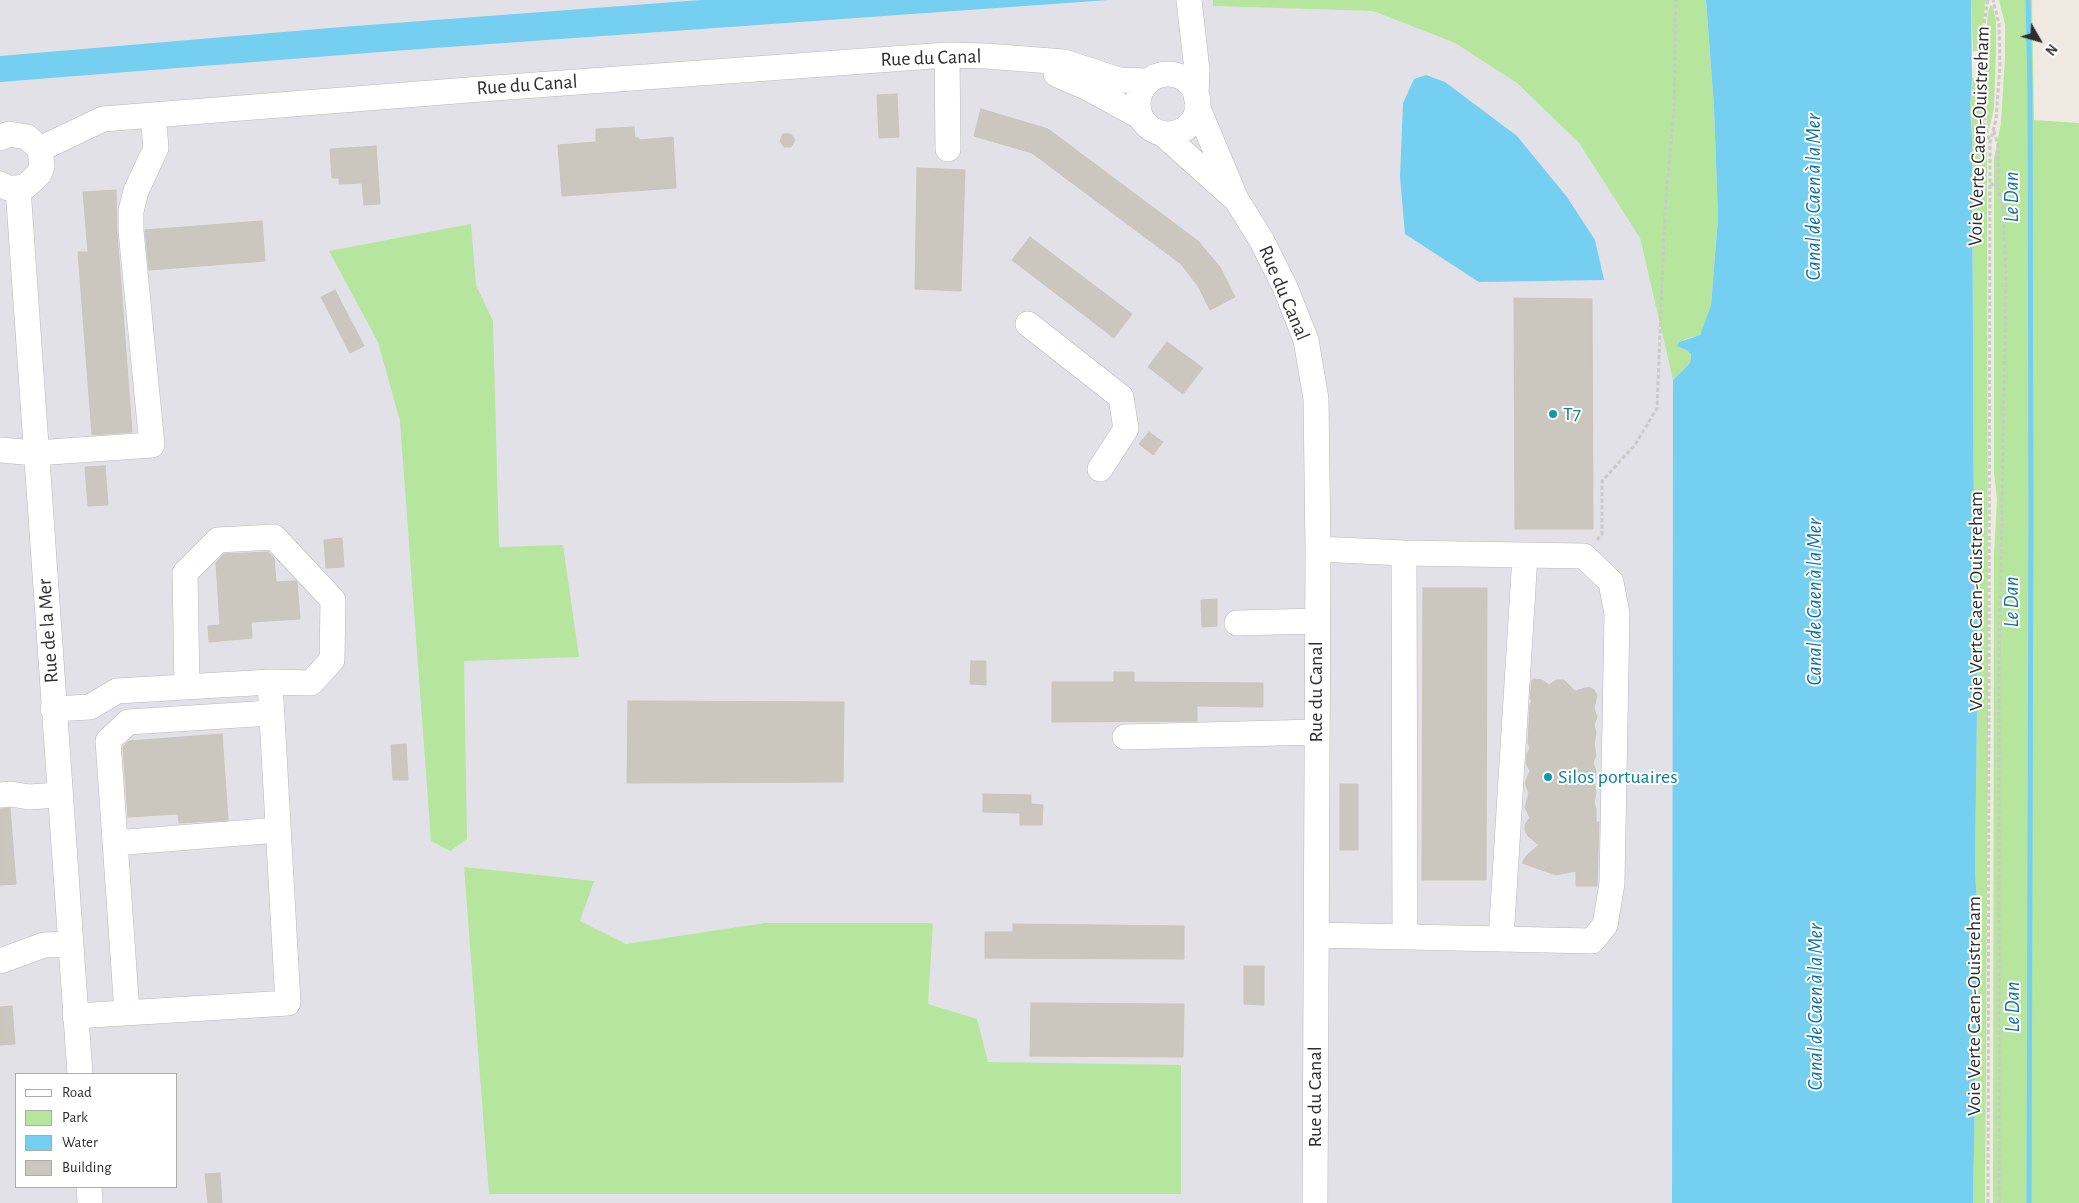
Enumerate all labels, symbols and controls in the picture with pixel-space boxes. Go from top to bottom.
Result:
north arrow [2014,15,2064,65]
street label: Voie Verte Caen-Ouistreham [1963,26,1995,246]
text: N [2042,41,2059,57]
street label: Rue du Canal [880,44,982,72]
street label: Rue du Canal [476,69,578,101]
water label: Canal de Caen à la Mer [1801,114,1827,280]
water label: Le Dan [1999,171,2025,223]
street label: Rue du Canal [1253,242,1315,344]
place label: T7 [1563,402,1581,426]
marker: T7 [1547,408,1559,420]
street label: Voie Verte Caen-Ouistreham [1964,491,1988,711]
water label: Canal de Caen à la Mer [1802,519,1828,685]
water label: Le Dan [1999,576,2025,628]
street label: Rue de la Mer [32,578,64,684]
street label: Rue du Canal [1304,641,1328,743]
place label: Silos portuaires [1558,765,1678,789]
marker: Silos portuaires [1542,771,1554,783]
street label: Voie Verte Caen-Ouistreham [1962,896,1986,1116]
water label: Canal de Caen à la Mer [1803,924,1829,1090]
water label: Le Dan [2000,981,2026,1033]
street label: Rue du Canal [1303,1046,1327,1148]
legend [15,1073,178,1188]
text: Road [62,1085,92,1100]
text: Park [62,1110,88,1125]
text: Water [62,1135,98,1150]
text: Building [62,1160,112,1175]

